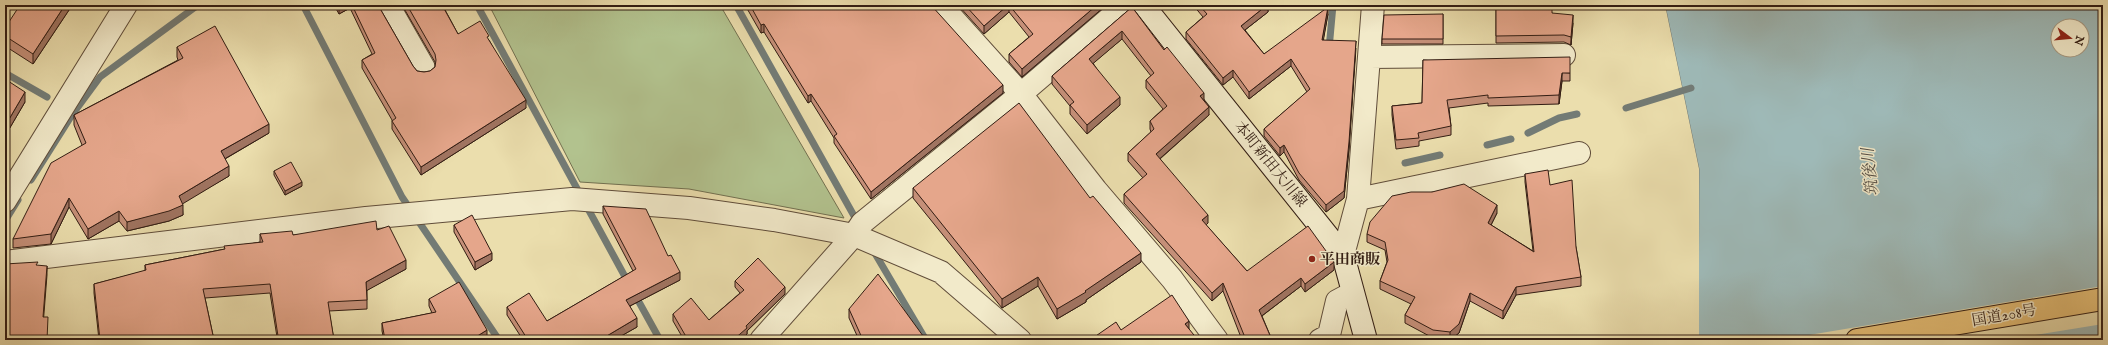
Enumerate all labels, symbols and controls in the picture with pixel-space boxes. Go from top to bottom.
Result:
north arrow [2050,18,2090,58]
text: N [2070,33,2087,47]
street label: 本町新田大川線 [1230,118,1311,211]
water label: 筑後川 [1858,145,1883,197]
place label: 平田商販 [1320,250,1380,269]
marker: 平田商販 [1307,254,1317,264]
street label: 国道208号 [1970,300,2038,331]

